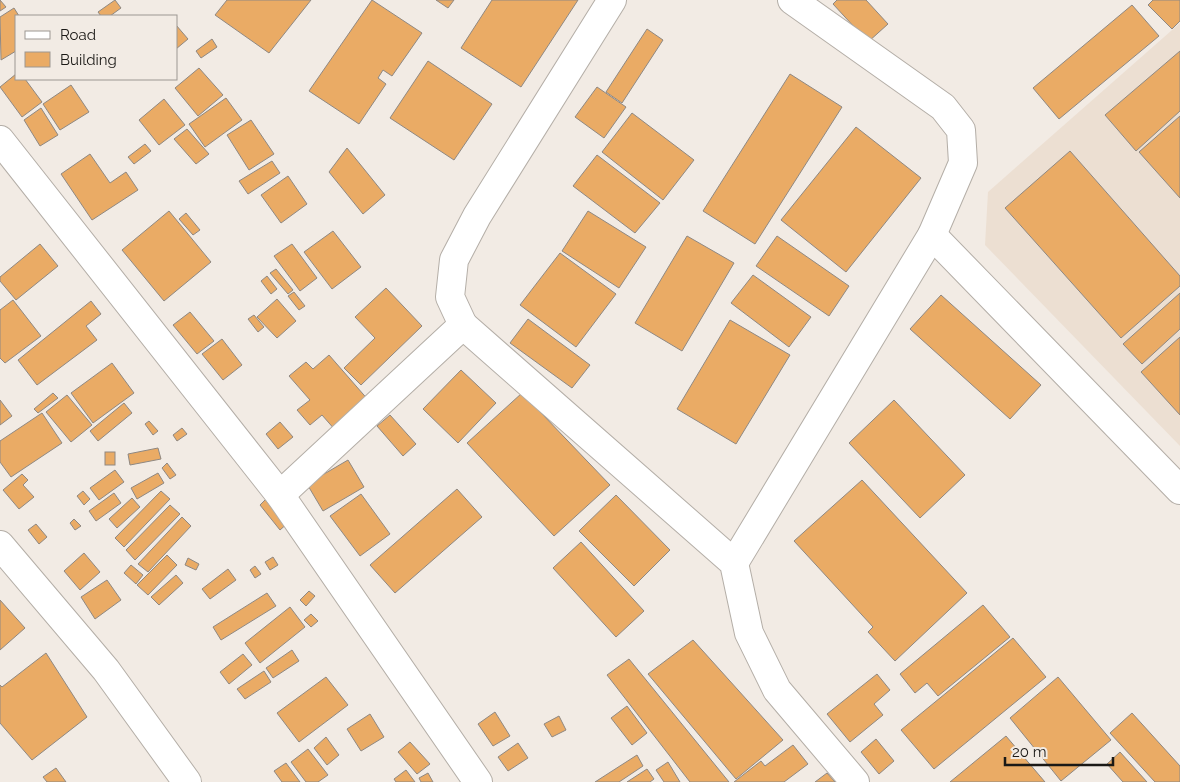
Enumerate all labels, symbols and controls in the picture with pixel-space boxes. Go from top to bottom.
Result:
legend [15,15,178,80]
text: Road [60,26,96,44]
text: Building [60,51,117,69]
scale bar [1005,734,1112,766]
text: 20 m [1012,743,1047,761]

